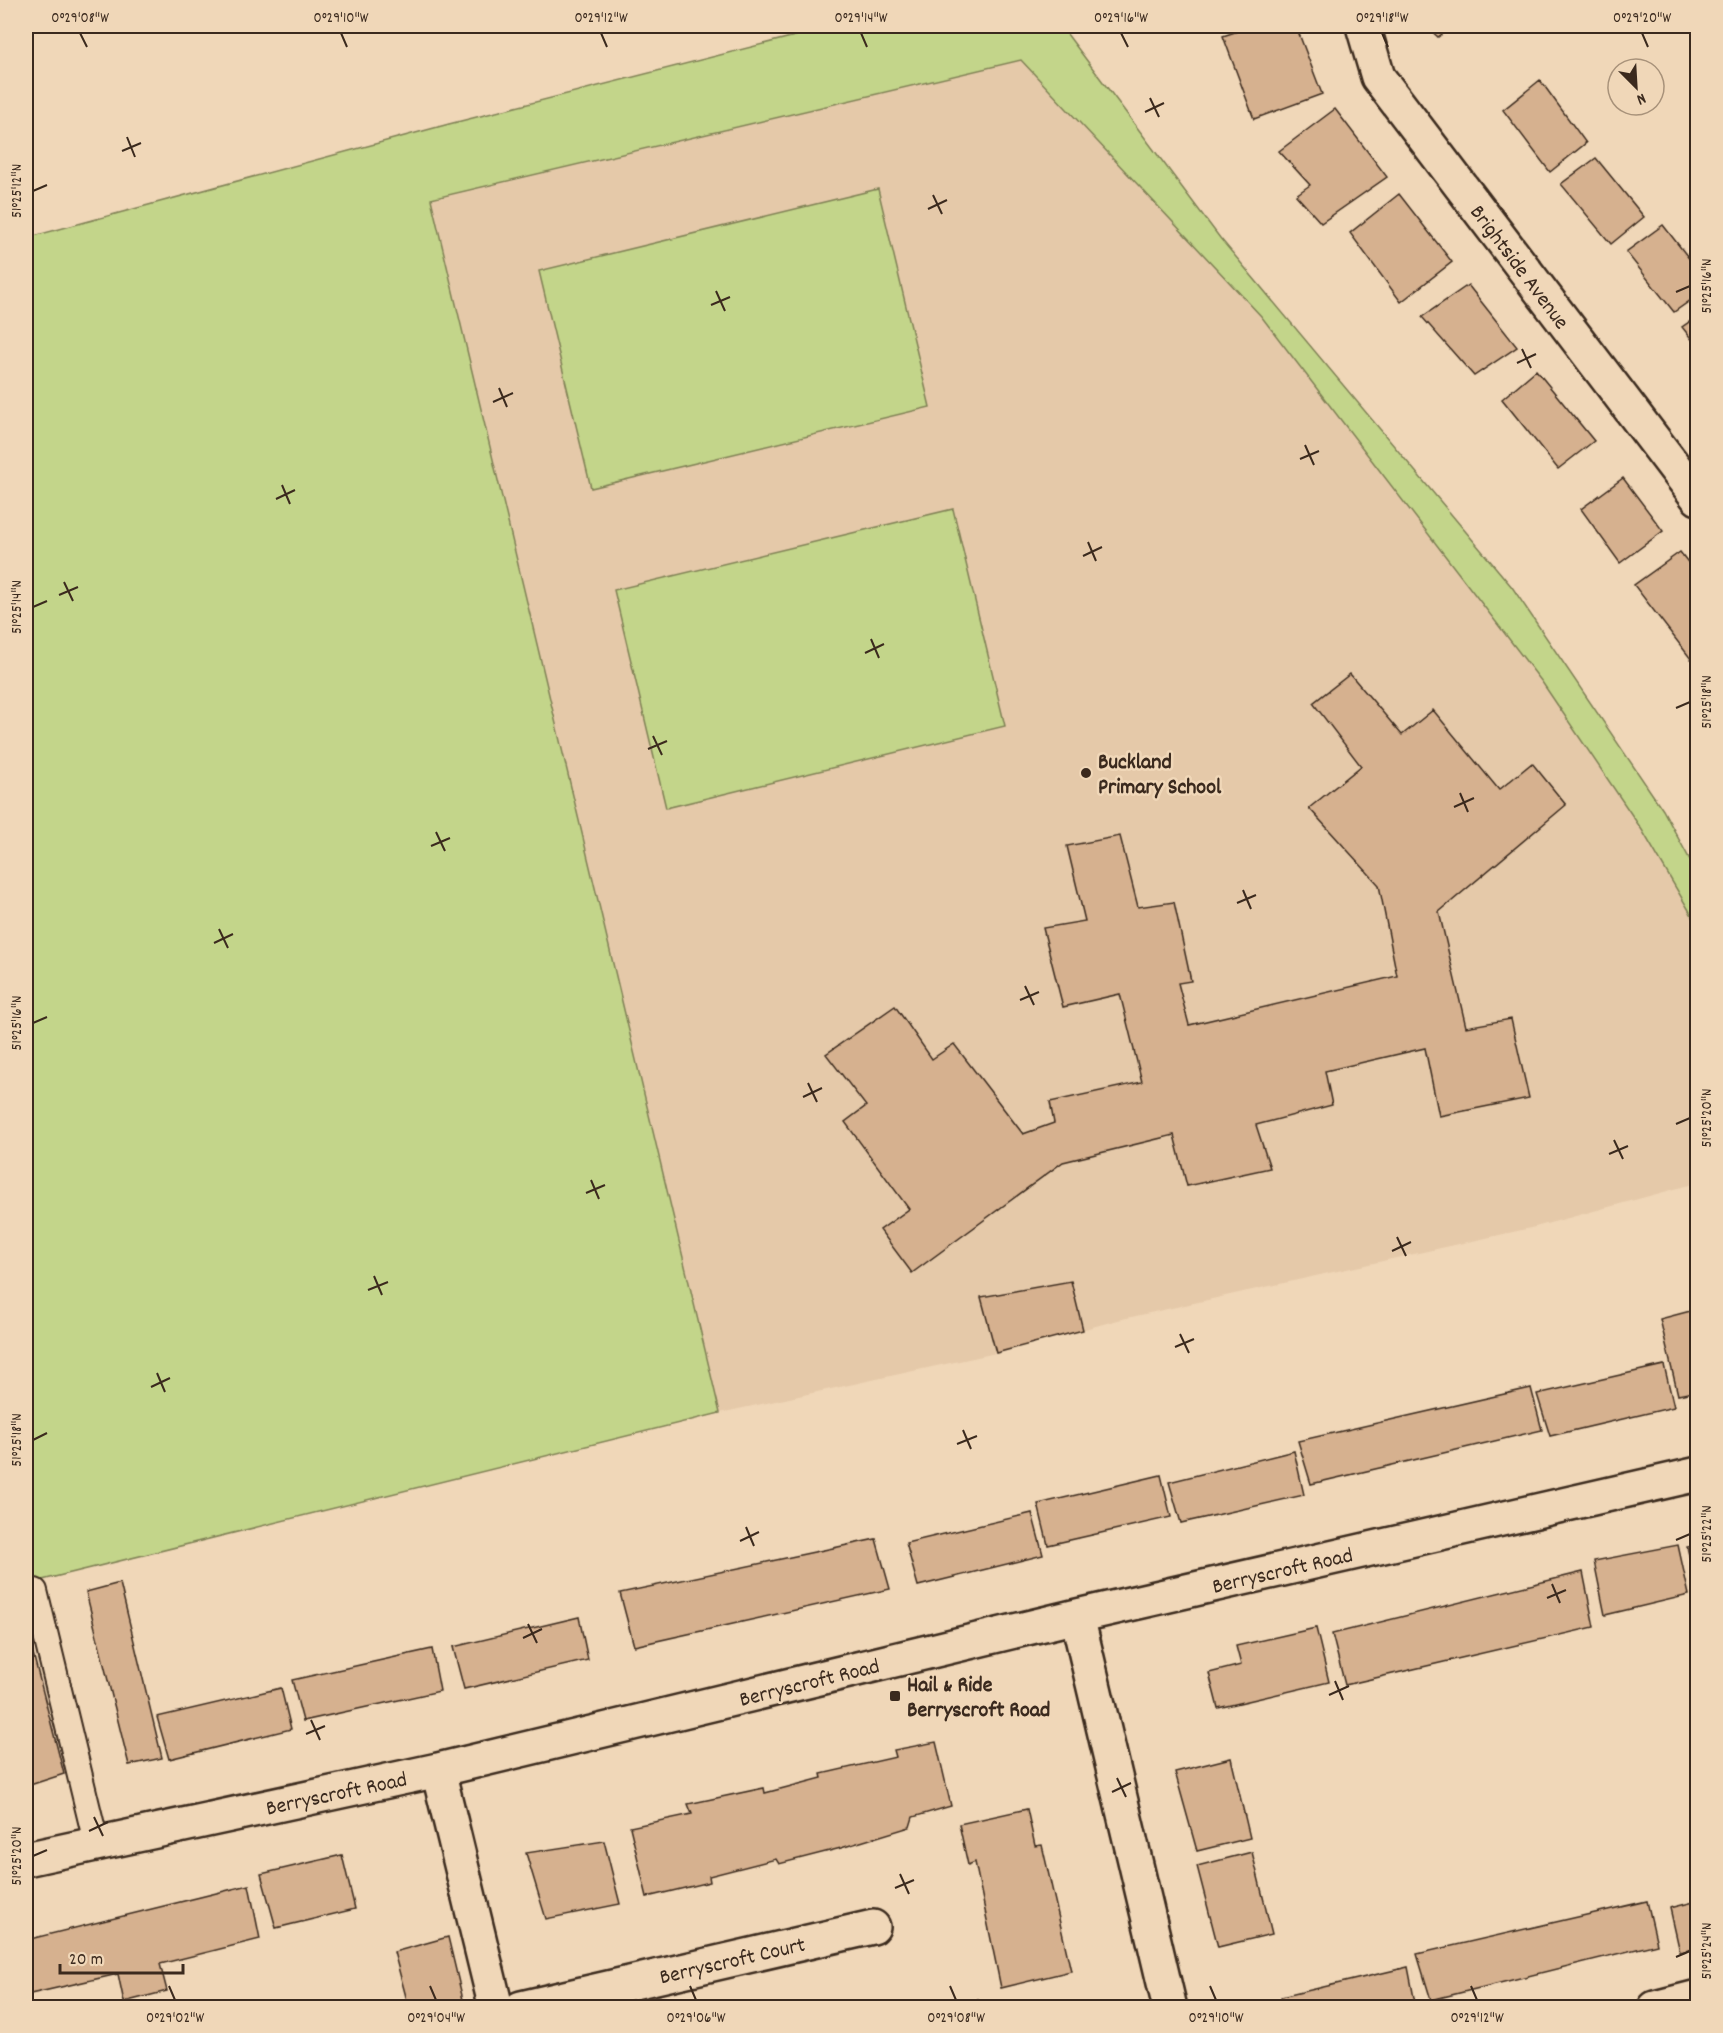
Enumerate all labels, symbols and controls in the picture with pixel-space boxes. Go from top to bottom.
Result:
text: 0°29'08"W [51,8,109,30]
text: 0°29'10"W [314,8,369,30]
text: 0°29'12"W [574,8,628,30]
text: 0°29'14"W [835,8,888,30]
text: 0°29'16"W [1094,8,1148,30]
text: 0°29'18"W [1356,8,1409,30]
text: 0°29'20"W [1613,8,1671,30]
north arrow [1606,57,1666,117]
text: N [1633,86,1649,111]
text: 51°25'12"N [7,164,29,218]
street label: Brightside Avenue [1461,199,1575,337]
text: 51°25'16"N [1697,259,1719,313]
text: 51°25'14"N [7,580,29,634]
text: 51°25'18"N [1697,675,1719,729]
place label: Buckland Primary School [1098,748,1222,804]
marker: Buckland Primary School [1079,766,1093,780]
text: 51°25'16"N [7,996,29,1050]
text: 51°25'20"N [1697,1089,1719,1147]
text: 51°25'18"N [7,1413,29,1467]
text: 51°25'22"N [1697,1505,1719,1563]
street label: Berryscroft Road [1209,1541,1356,1604]
street label: Berryscroft Road [737,1652,883,1717]
place label: Hail & Ride Berryscroft Road [907,1671,1050,1727]
marker: Hail & Ride Berryscroft Road [888,1689,902,1703]
street label: Berryscroft Road [263,1765,410,1825]
text: 51°25'20"N [7,1827,29,1885]
text: 51°25'24"N [1697,1922,1719,1980]
street label: Berryscroft Court [657,1931,809,1994]
scale bar [60,1937,183,1975]
text: 20 m [69,1948,103,1973]
text: 0°29'02"W [146,2008,204,2030]
text: 0°29'04"W [407,2008,465,2030]
text: 0°29'06"W [667,2008,726,2030]
text: 0°29'08"W [927,2008,985,2030]
text: 0°29'10"W [1189,2008,1244,2030]
text: 0°29'12"W [1450,2008,1504,2030]

